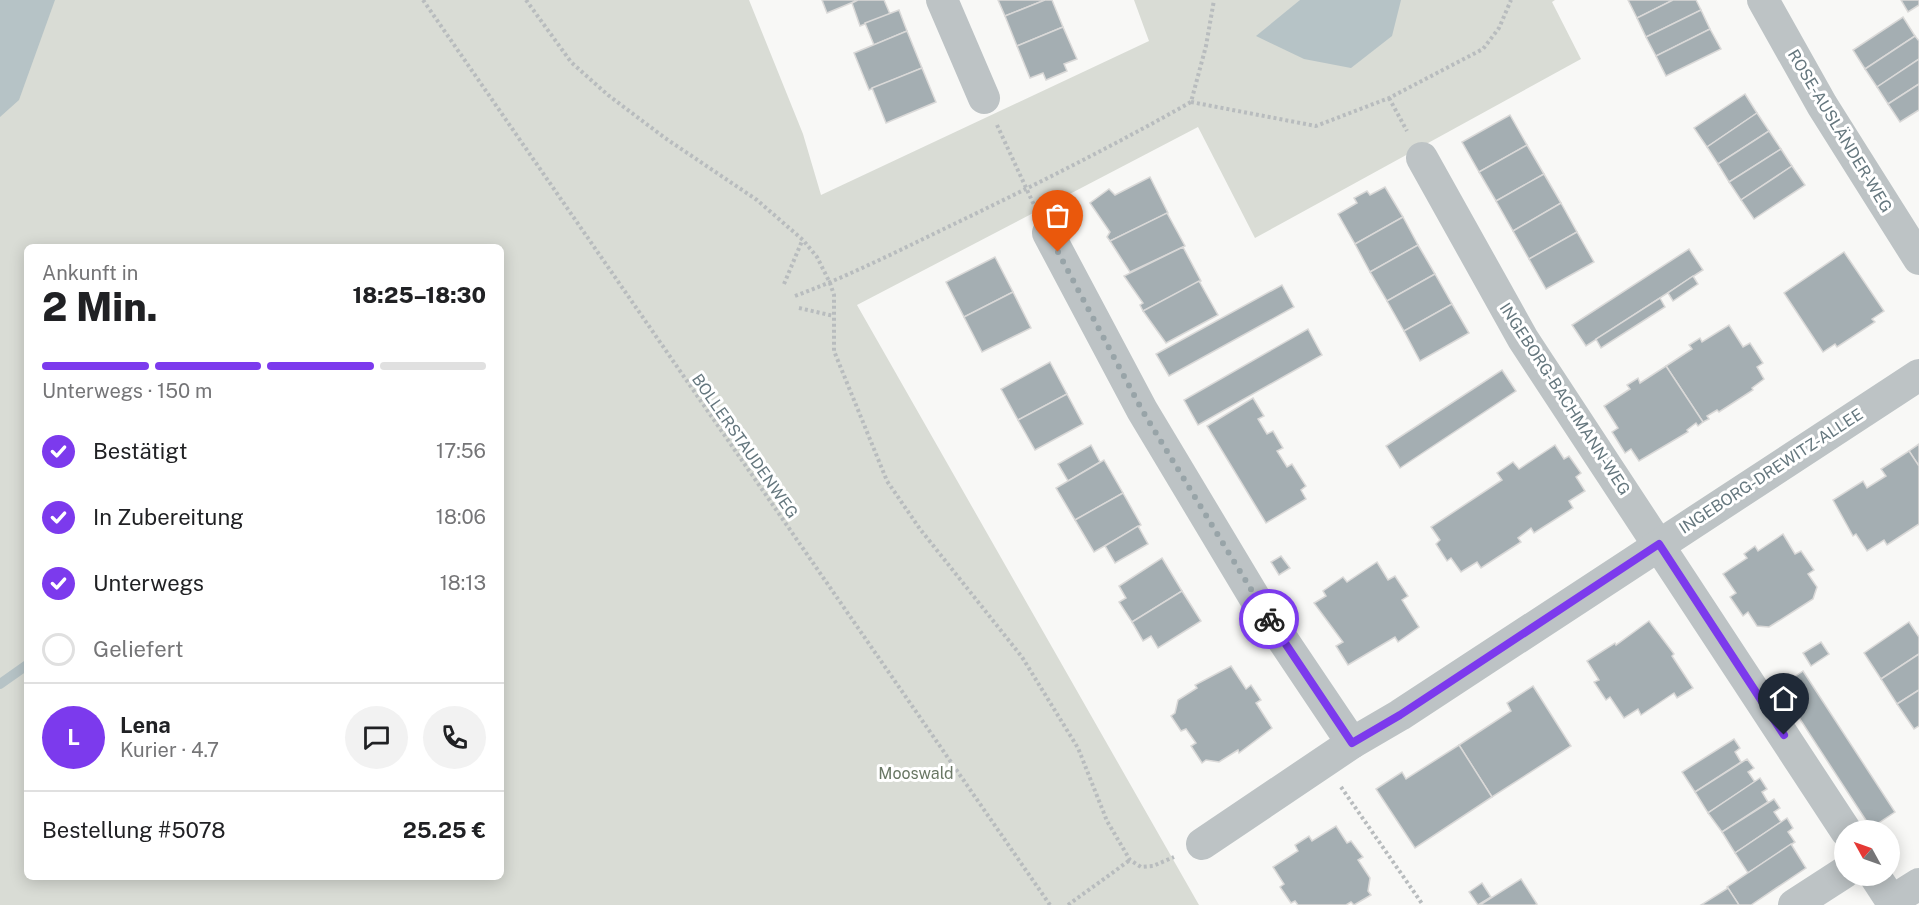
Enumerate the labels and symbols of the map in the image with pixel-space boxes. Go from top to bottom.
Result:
street label: ROSE-AUSLÄNDER-WEG [1784,46,1897,216]
pin [1032,190,1083,252]
street label: INGEBORG-BACHMANN-WEG [1496,299,1634,499]
street label: BOLLERSTAUDENWEG [688,370,802,522]
street label: INGEBORG-DREWITZ-ALLEE [1676,404,1866,538]
courier [1239,589,1299,649]
pin [1758,673,1809,735]
park label: Mooswald [878,764,954,783]
north arrow [1834,820,1900,886]

